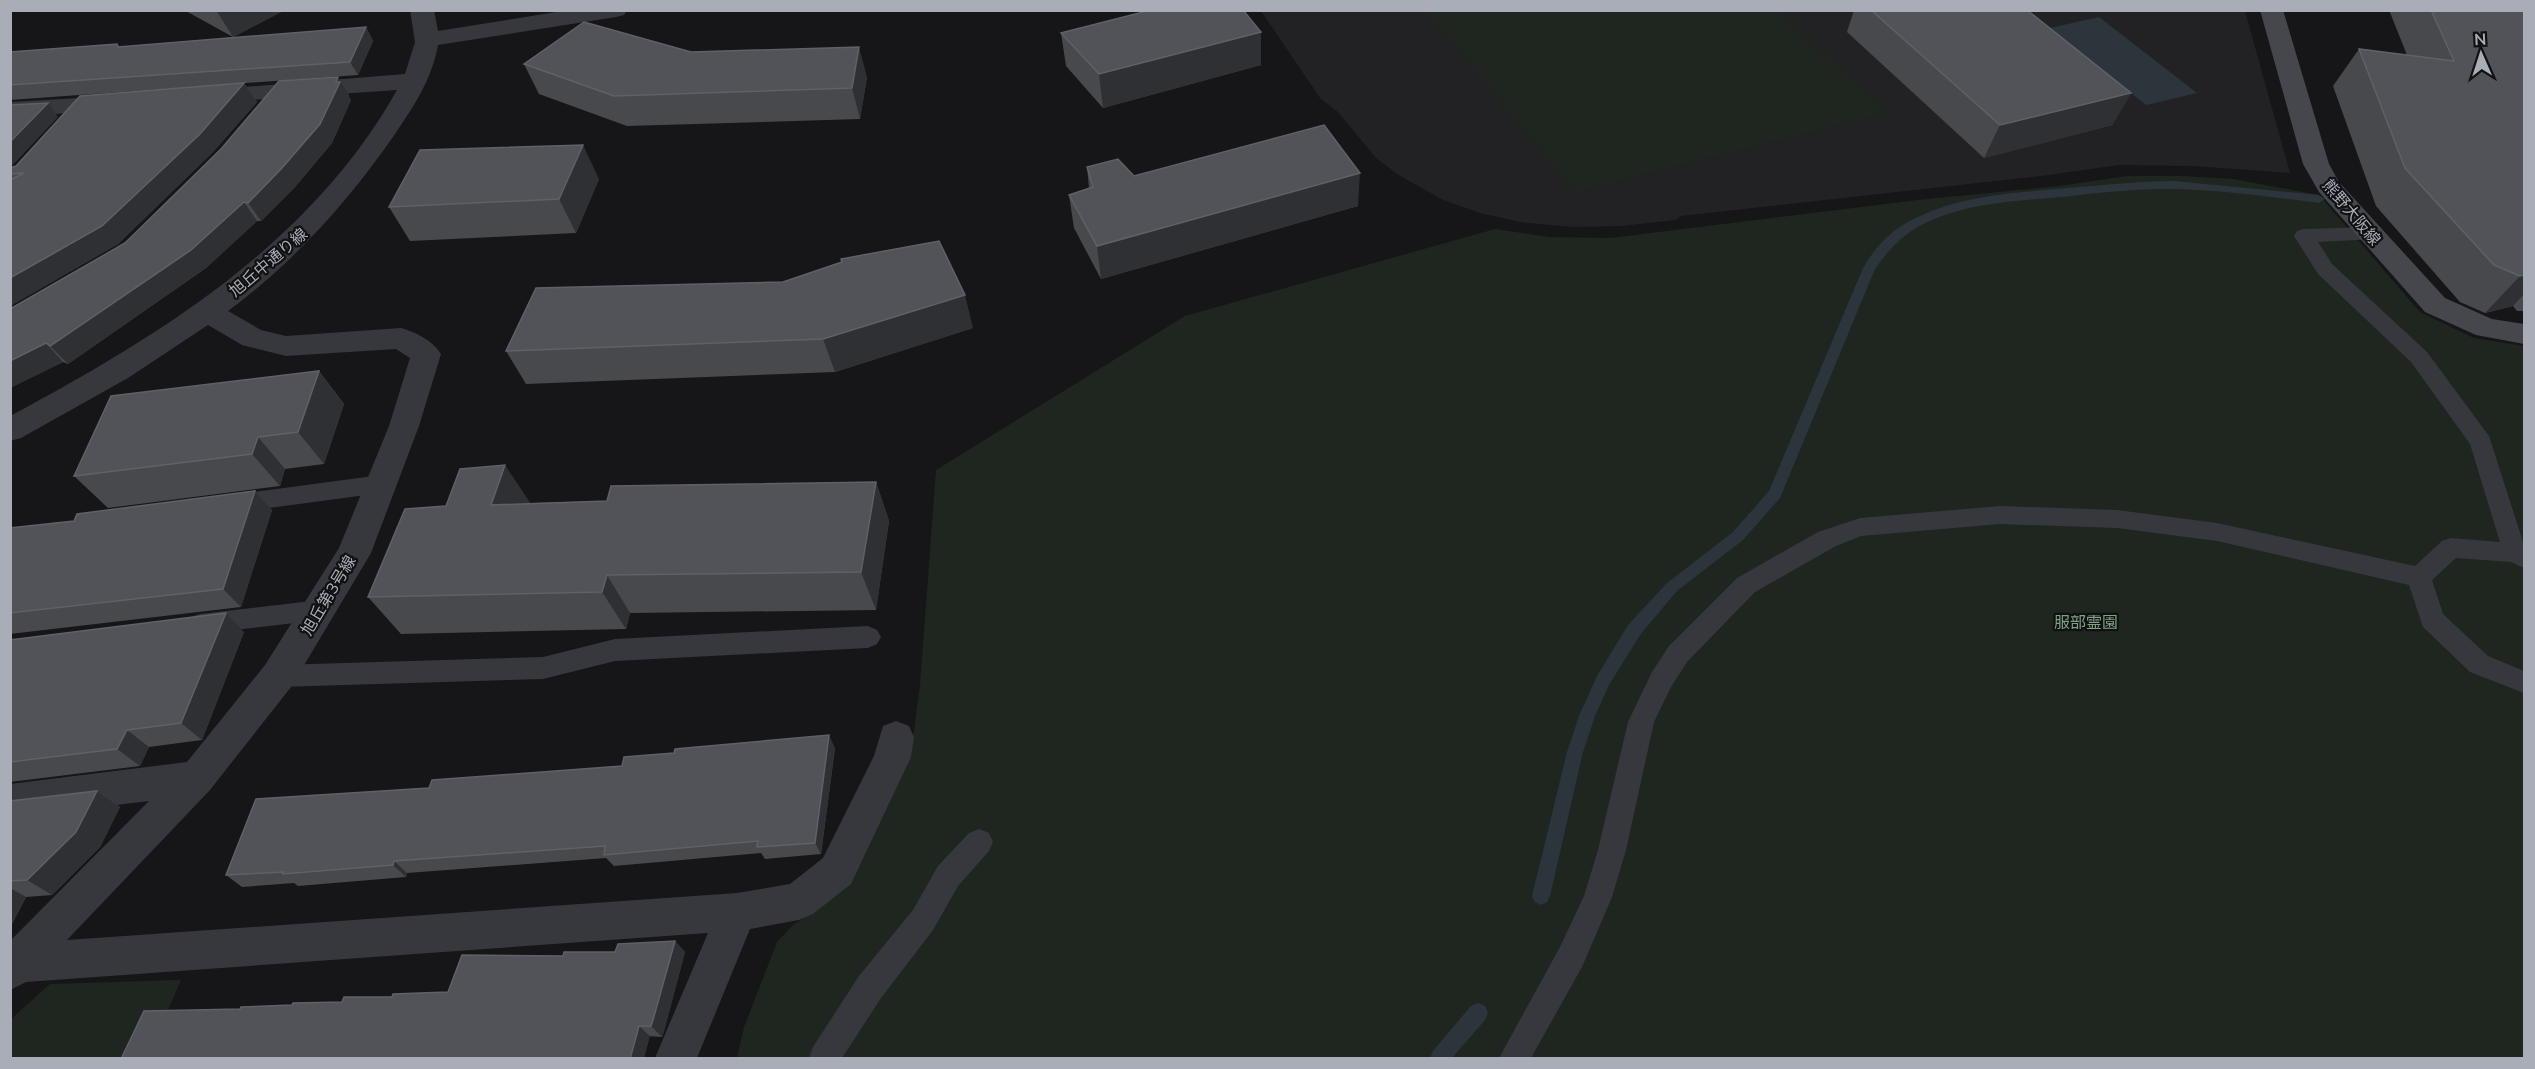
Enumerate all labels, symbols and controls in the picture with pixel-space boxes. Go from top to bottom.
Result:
north arrow [2451,24,2511,84]
text: N [2474,29,2487,49]
street label: 熊野大阪線 [2319,175,2385,249]
street label: 旭丘中通り線 [225,223,311,301]
street label: 旭丘第3号線 [296,551,360,639]
park label: 服部霊園 [2054,612,2118,632]

